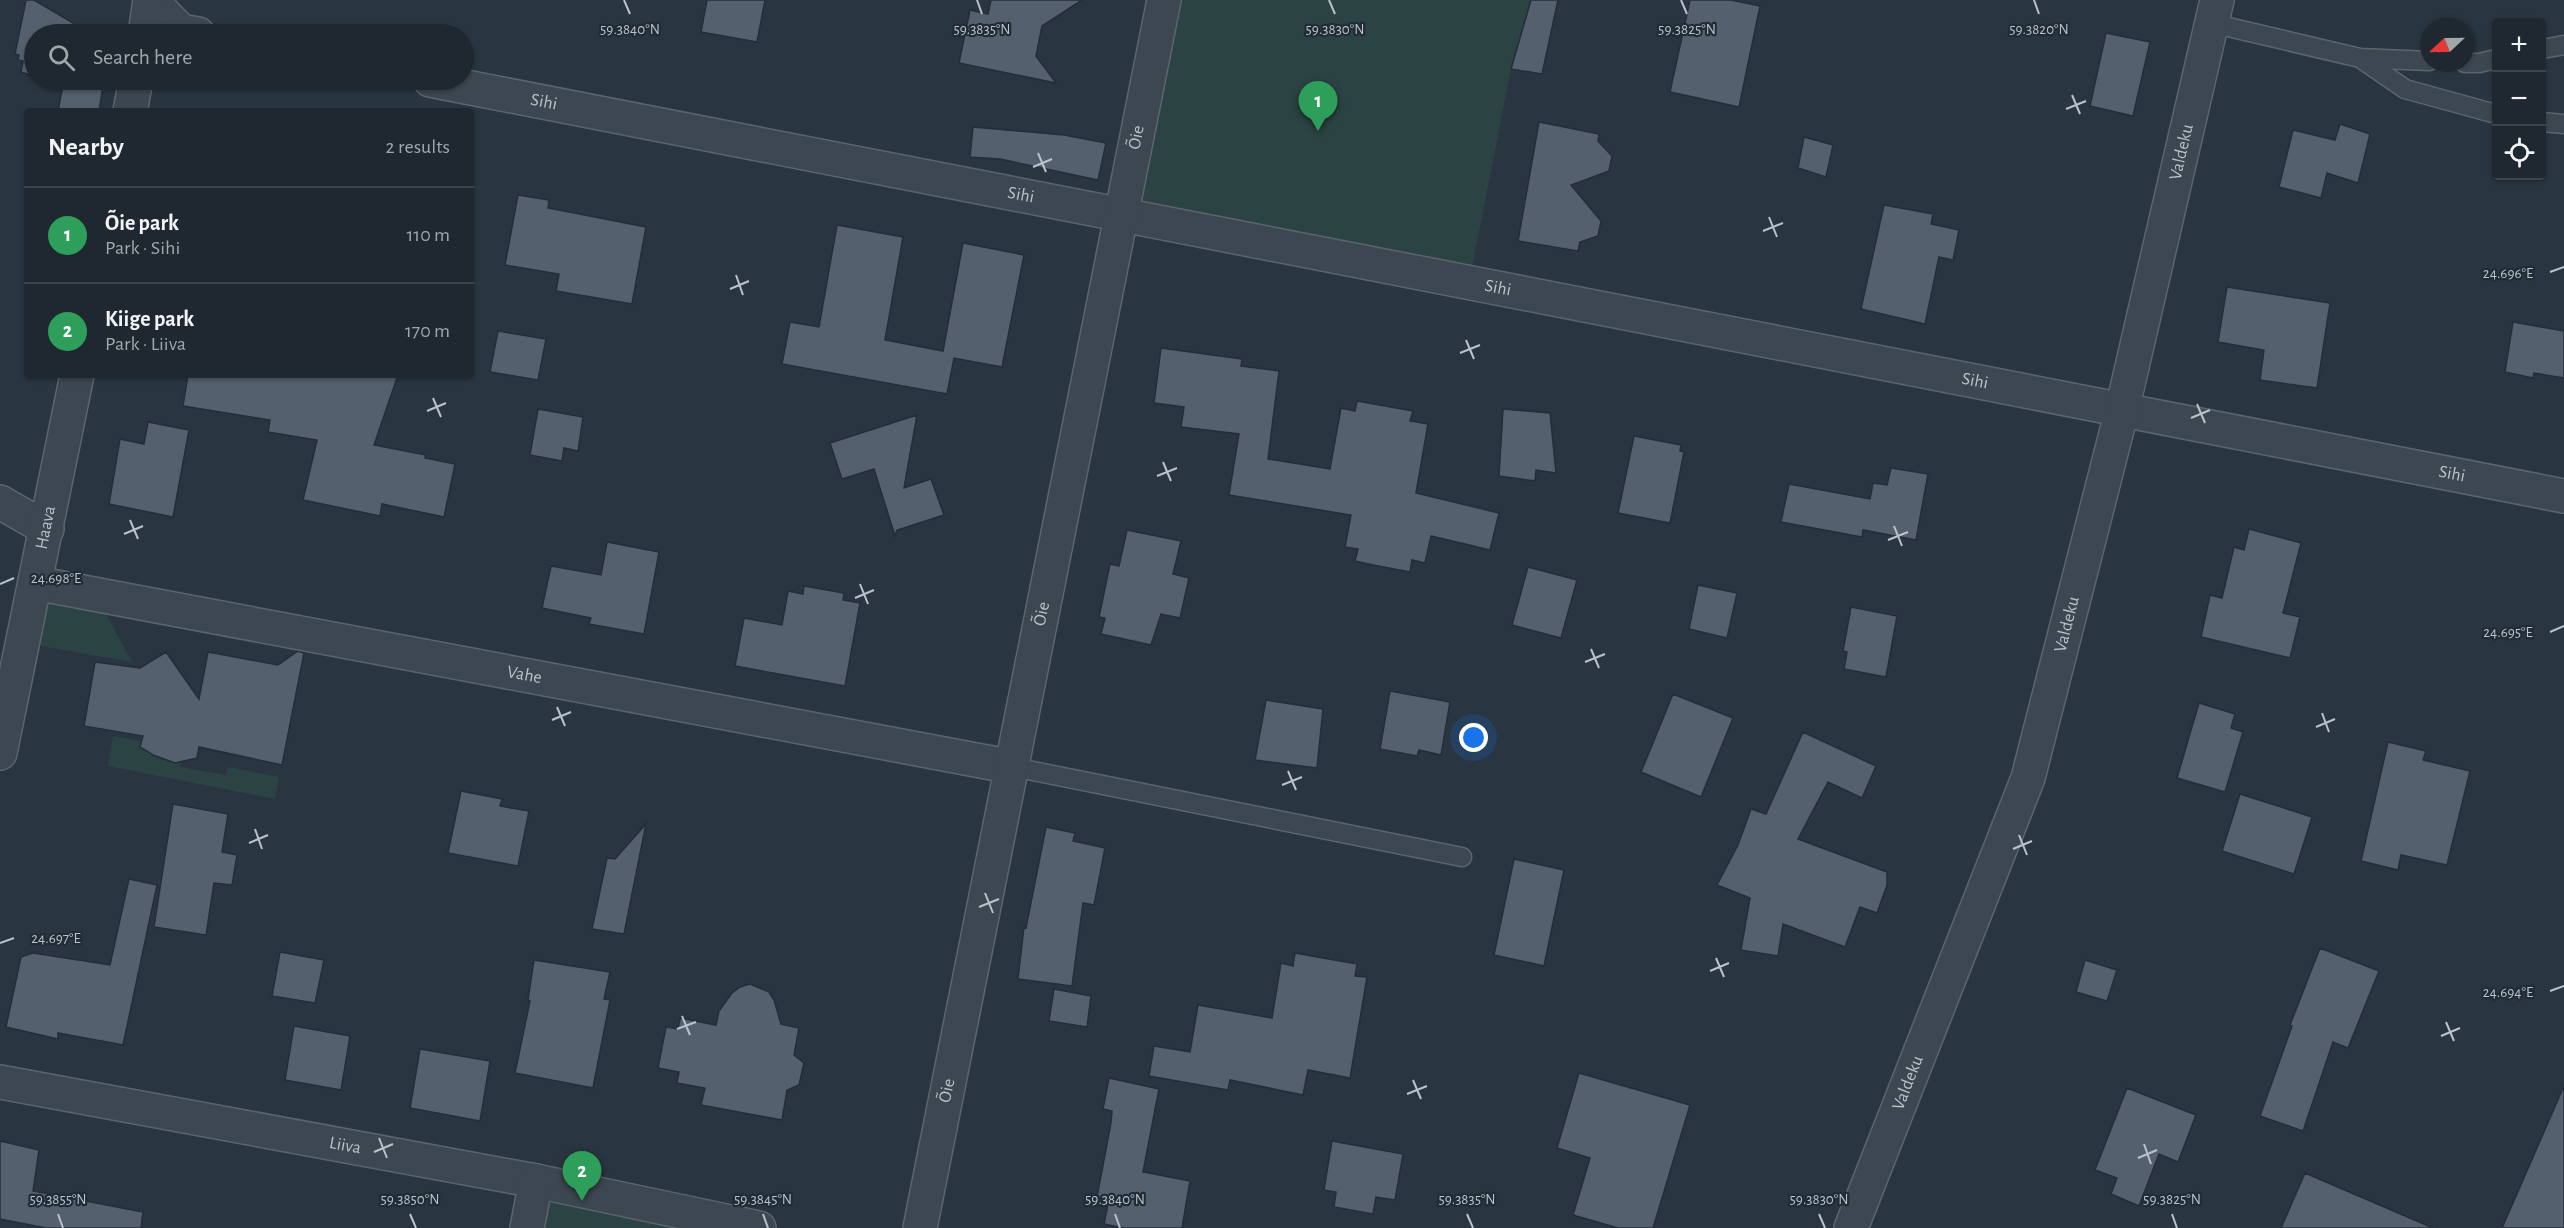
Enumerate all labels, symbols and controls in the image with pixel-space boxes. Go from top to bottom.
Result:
north arrow [2420,18,2474,72]
map controls [2492,18,2546,180]
button: + [2492,18,2546,72]
text: 59.3840°N [600,22,660,37]
text: 59.3835°N [953,22,1011,37]
text: 59.3830°N [1306,22,1364,37]
text: 59.3825°N [1658,22,1716,37]
text: 59.3820°N [2009,22,2069,37]
search box [24,24,474,90]
icon: search [45,41,78,74]
text: Search here [93,46,192,68]
button: − [2492,72,2546,126]
pin: 1 [1298,82,1338,131]
street label: Sihi [529,91,559,114]
street label: Valdeku [2167,122,2197,182]
street label: Õie [1123,124,1148,151]
button: locate [2492,126,2546,180]
text: Nearby [48,134,124,160]
text: 2 results [386,137,450,157]
street label: Sihi [1006,184,1036,207]
text: Õie park [105,212,179,234]
text: 1 [64,225,71,245]
text: 110 m [406,225,450,245]
text: Park · Sihi [105,238,180,258]
text: 24.696°E [2483,266,2533,281]
street label: Sihi [1483,277,1513,300]
text: Kiige park [105,308,194,330]
text: 2 [63,321,72,341]
text: 170 m [405,321,450,341]
text: Park · Liiva [105,334,186,354]
street label: Sihi [1960,370,1990,393]
street label: Sihi [2437,463,2467,486]
street label: Haava [33,504,59,551]
text: 24.698°E [31,571,81,586]
street label: Valdeku [2051,595,2083,654]
street label: Õie [1028,600,1053,628]
text: 24.695°E [2483,625,2533,640]
street label: Vahe [505,663,543,687]
your location [1459,723,1488,752]
text: 24.697°E [31,931,81,946]
text: 24.694°E [2483,985,2533,1000]
street label: Valdeku [1889,1053,1927,1113]
street label: Õie [933,1077,958,1104]
street label: Liiva [328,1134,362,1157]
pin: 2 [562,1152,602,1201]
text: 59.3855°N [29,1192,87,1207]
text: 59.3850°N [381,1192,439,1207]
text: 59.3845°N [734,1192,792,1207]
text: 59.3840°N [1085,1192,1145,1207]
text: 59.3835°N [1438,1192,1496,1207]
text: 59.3830°N [1790,1192,1848,1207]
text: 59.3825°N [2143,1192,2201,1207]

